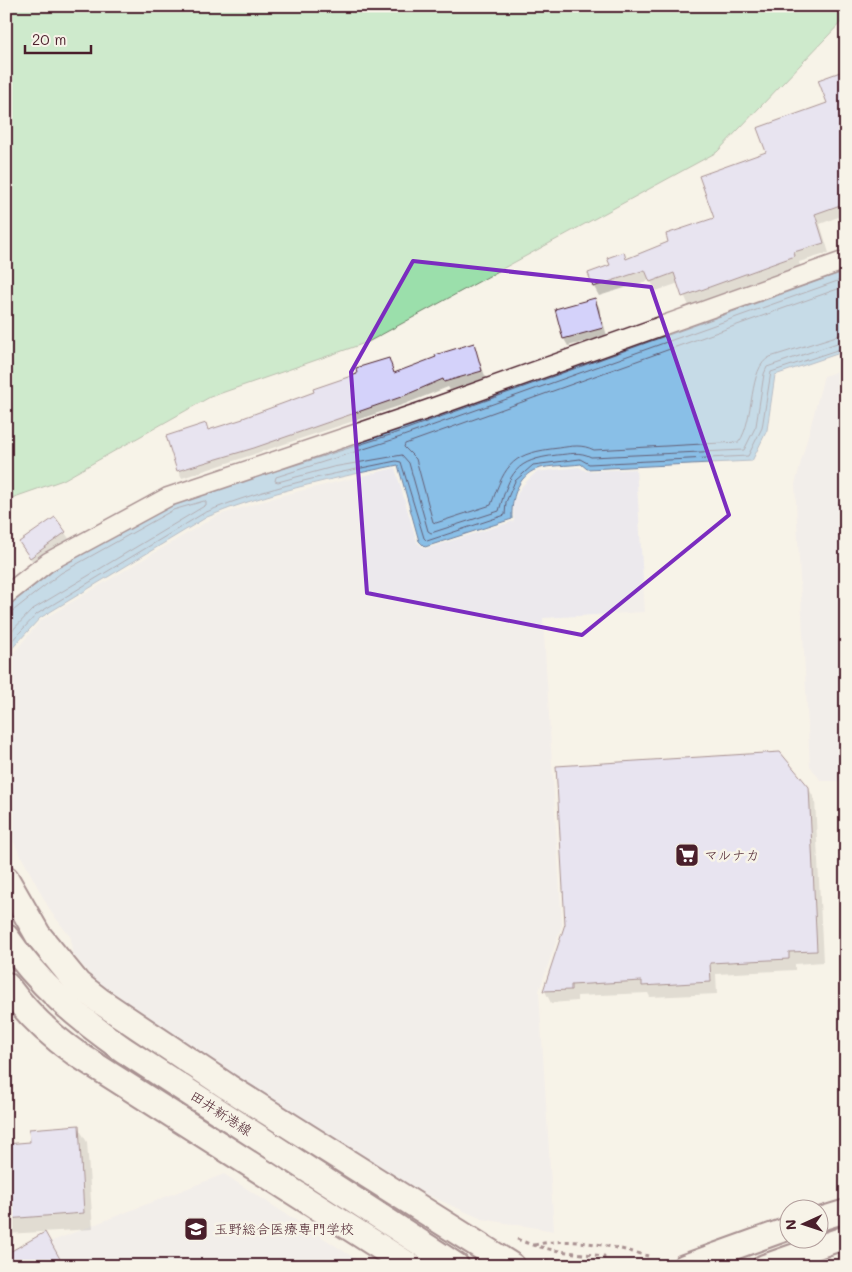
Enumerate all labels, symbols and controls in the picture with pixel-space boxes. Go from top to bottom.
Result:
scale bar [25,22,91,54]
text: 20 m [32,29,66,49]
supermarket icon: マルナカ [674,842,700,868]
place label: マルナカ [704,845,760,864]
street label: 田井新港線 [187,1086,256,1140]
north arrow [780,1200,830,1250]
school or university icon: 玉野総合医療専門学校 [183,1216,209,1242]
place label: 玉野総合医療専門学校 [214,1219,354,1238]
text: N [781,1219,800,1231]

